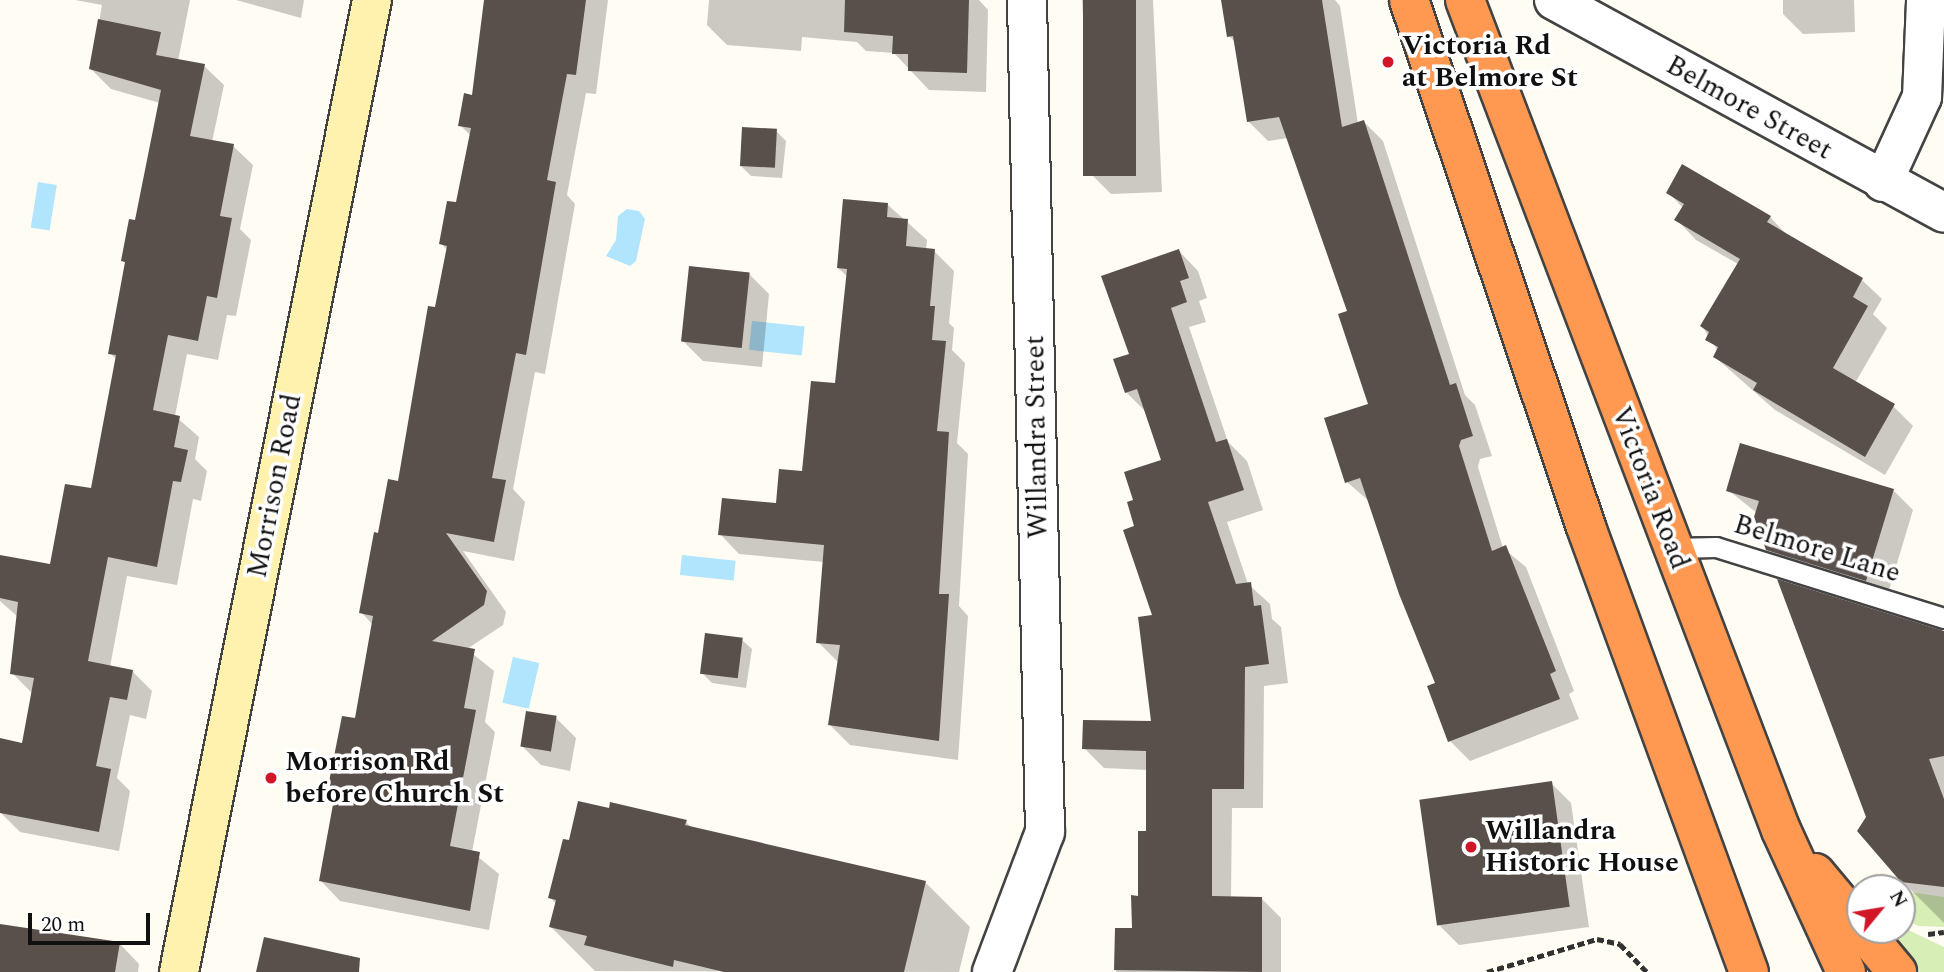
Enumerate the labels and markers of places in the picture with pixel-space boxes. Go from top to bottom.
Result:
place label: Victoria Rd at Belmore St [1402,29,1578,95]
marker: Victoria Rd at Belmore St [1380,54,1396,70]
place label: Morrison Rd before Church St [285,745,504,811]
marker: Morrison Rd before Church St [263,770,279,786]
place label: Willandra Historic House [1485,814,1679,880]
marker: Willandra Historic House [1463,839,1479,855]

